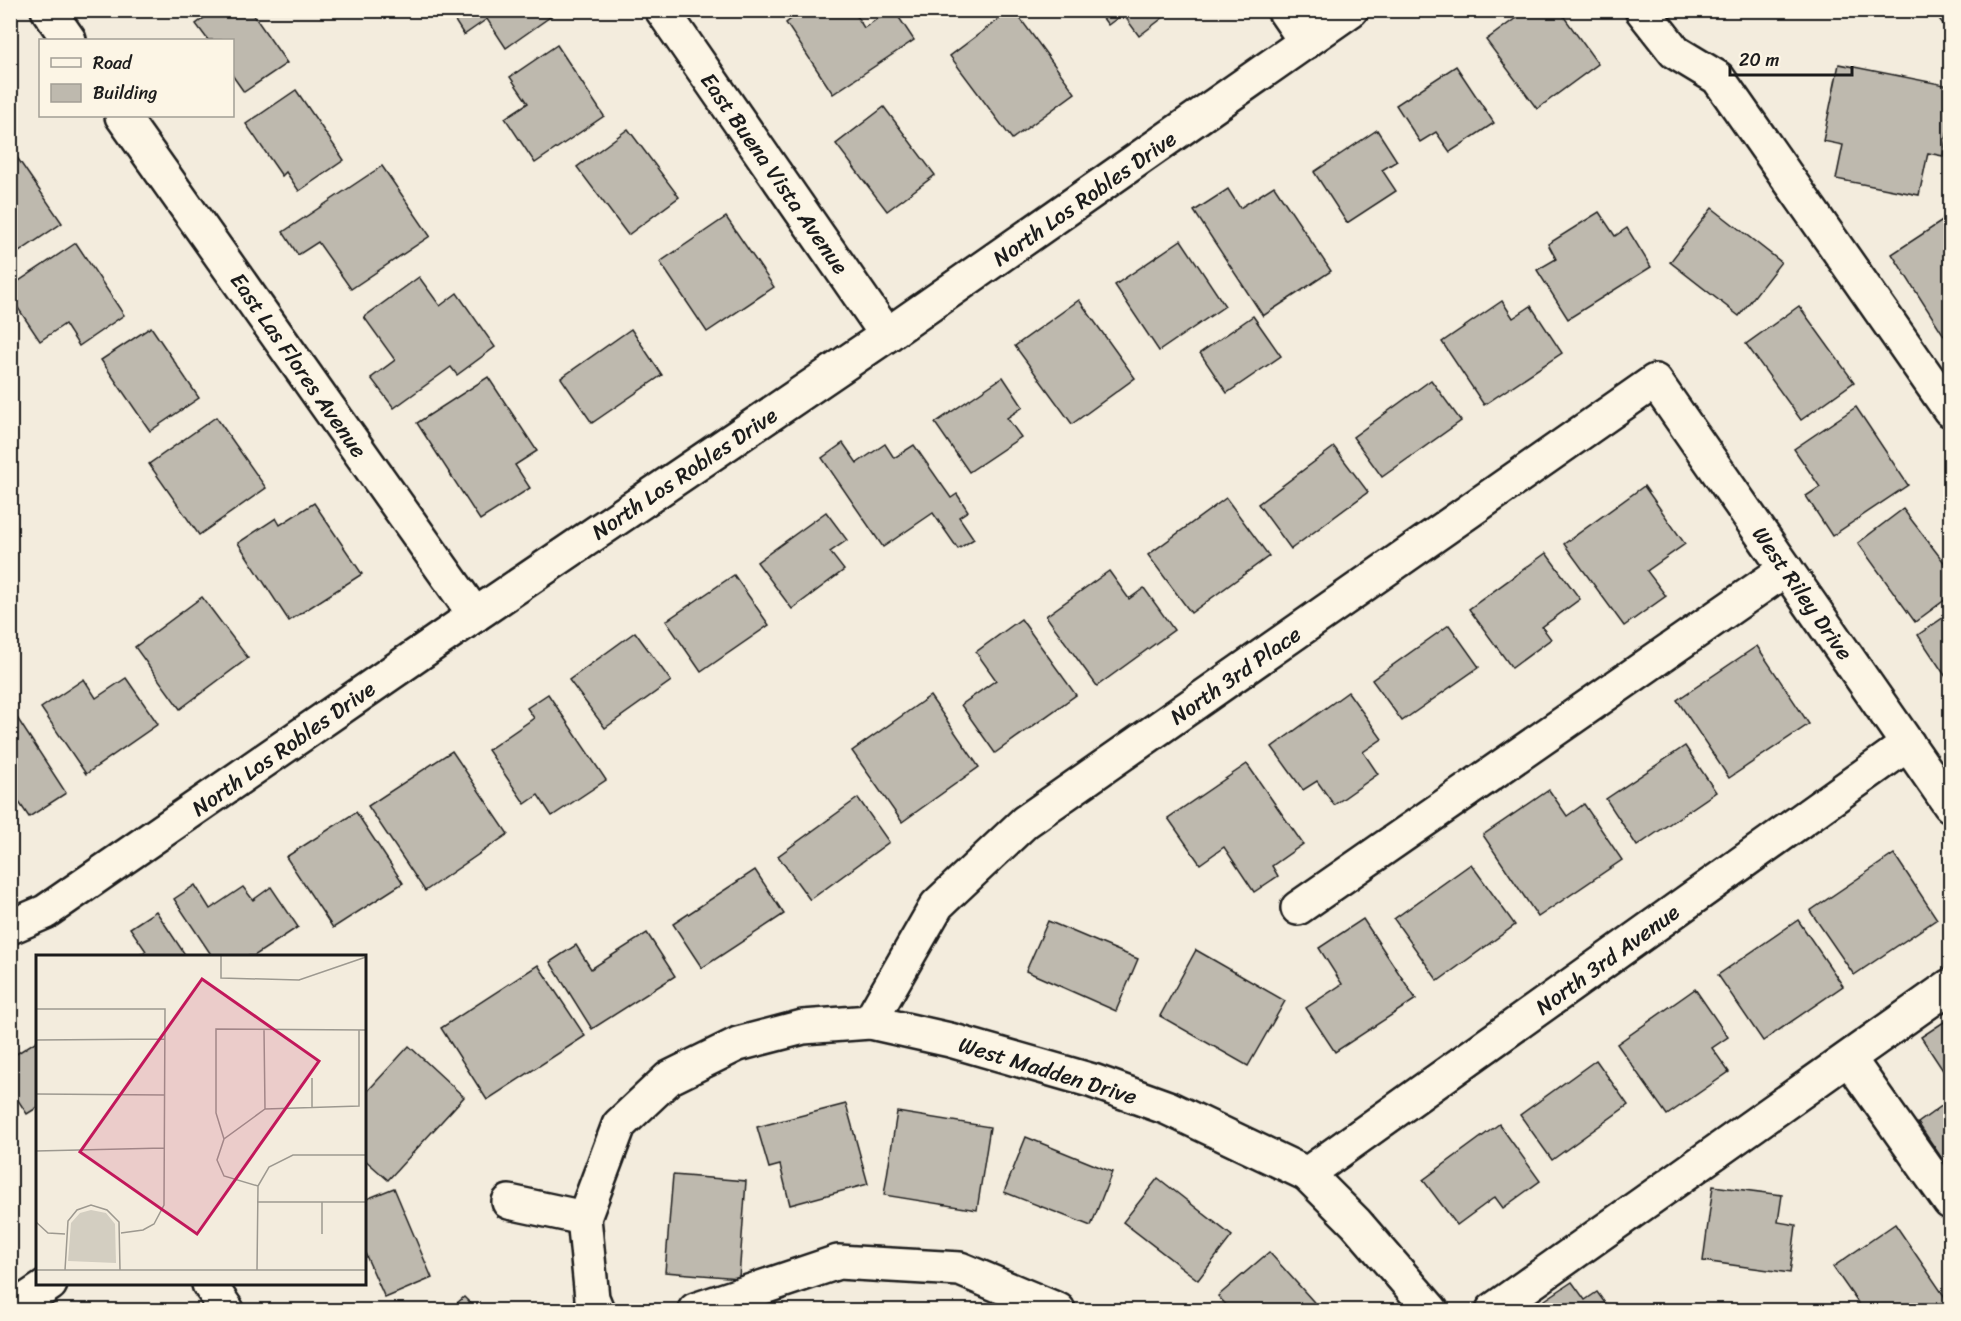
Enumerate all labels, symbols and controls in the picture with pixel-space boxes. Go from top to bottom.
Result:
legend [39,39,234,117]
scale bar [1730,39,1852,77]
text: 20 m [1739,44,1779,76]
text: Road [93,47,133,79]
street label: East Buena Vista Avenue [690,64,859,283]
text: Building [93,77,157,109]
street label: North Los Robles Drive [984,120,1185,277]
street label: East Las Flores Avenue [220,264,378,467]
street label: North Los Robles Drive [583,396,786,550]
street label: West Riley Drive [1742,518,1864,669]
street label: North 3rd Place [1161,615,1309,735]
street label: North Los Robles Drive [183,670,384,827]
street label: North 3rd Avenue [1527,893,1688,1025]
inset map [36,955,366,1285]
street label: West Madden Drive [954,1025,1142,1116]

